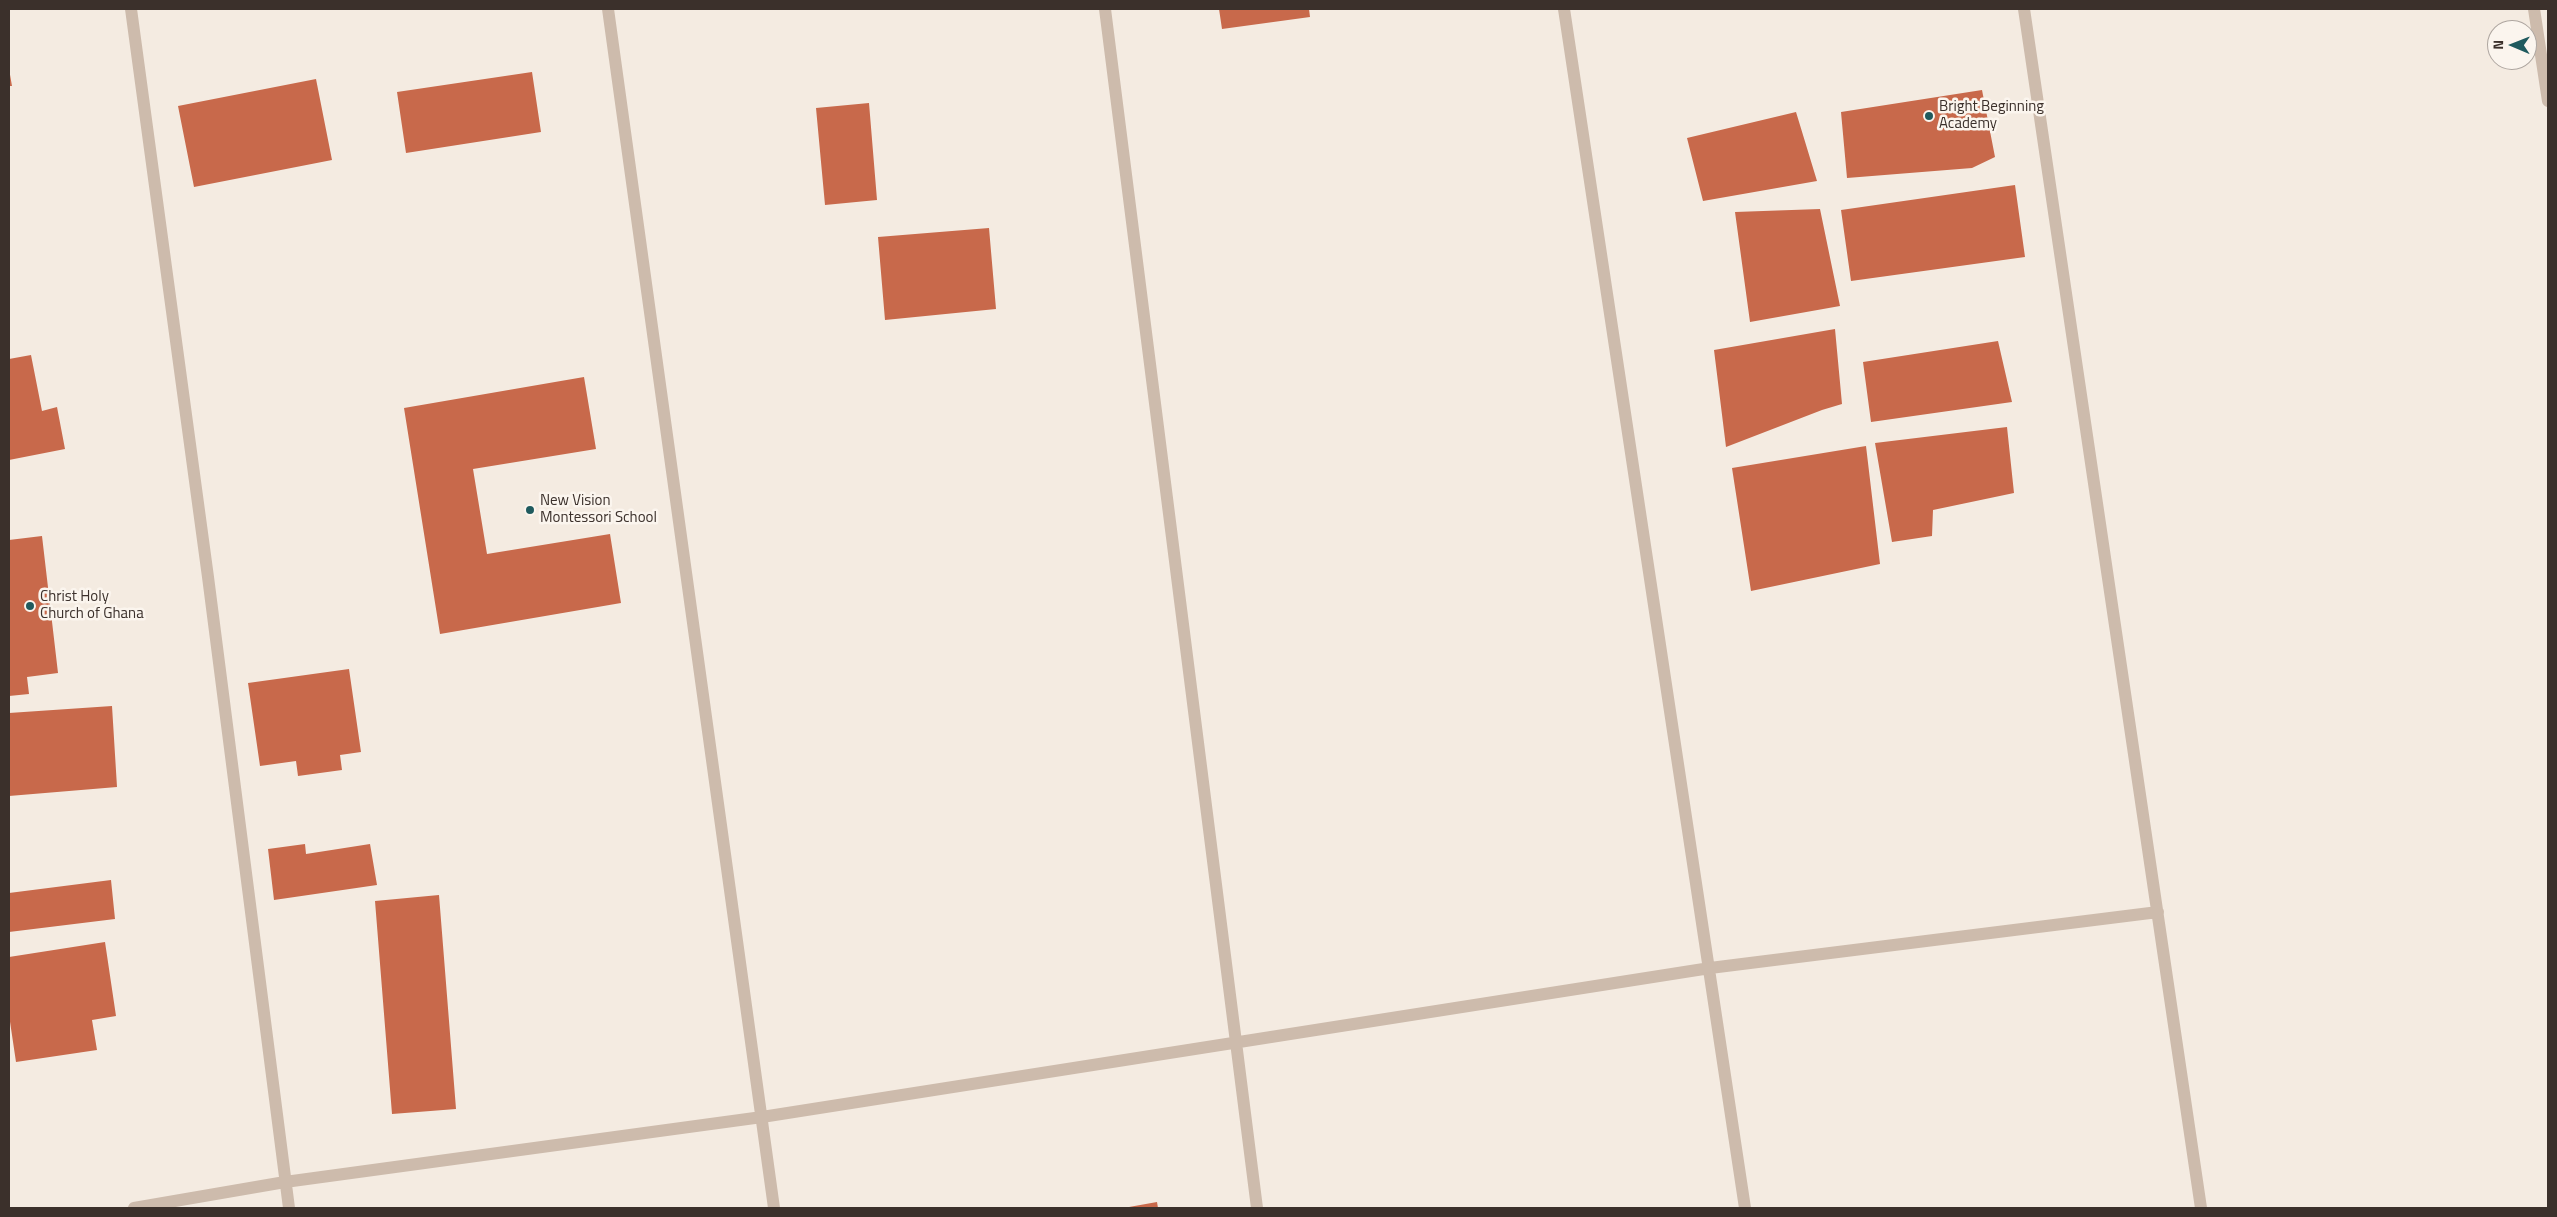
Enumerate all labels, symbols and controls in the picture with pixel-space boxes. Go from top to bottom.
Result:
north arrow [2487,20,2537,70]
text: N [2487,40,2508,50]
place label: Bright Beginning Academy [1939,98,2044,133]
marker: Bright Beginning Academy [1923,110,1935,122]
place label: New Vision Montessori School [540,492,657,527]
marker: New Vision Montessori School [524,504,536,516]
place label: Christ Holy Church of Ghana [40,588,144,623]
marker: Christ Holy Church of Ghana [24,600,36,612]

